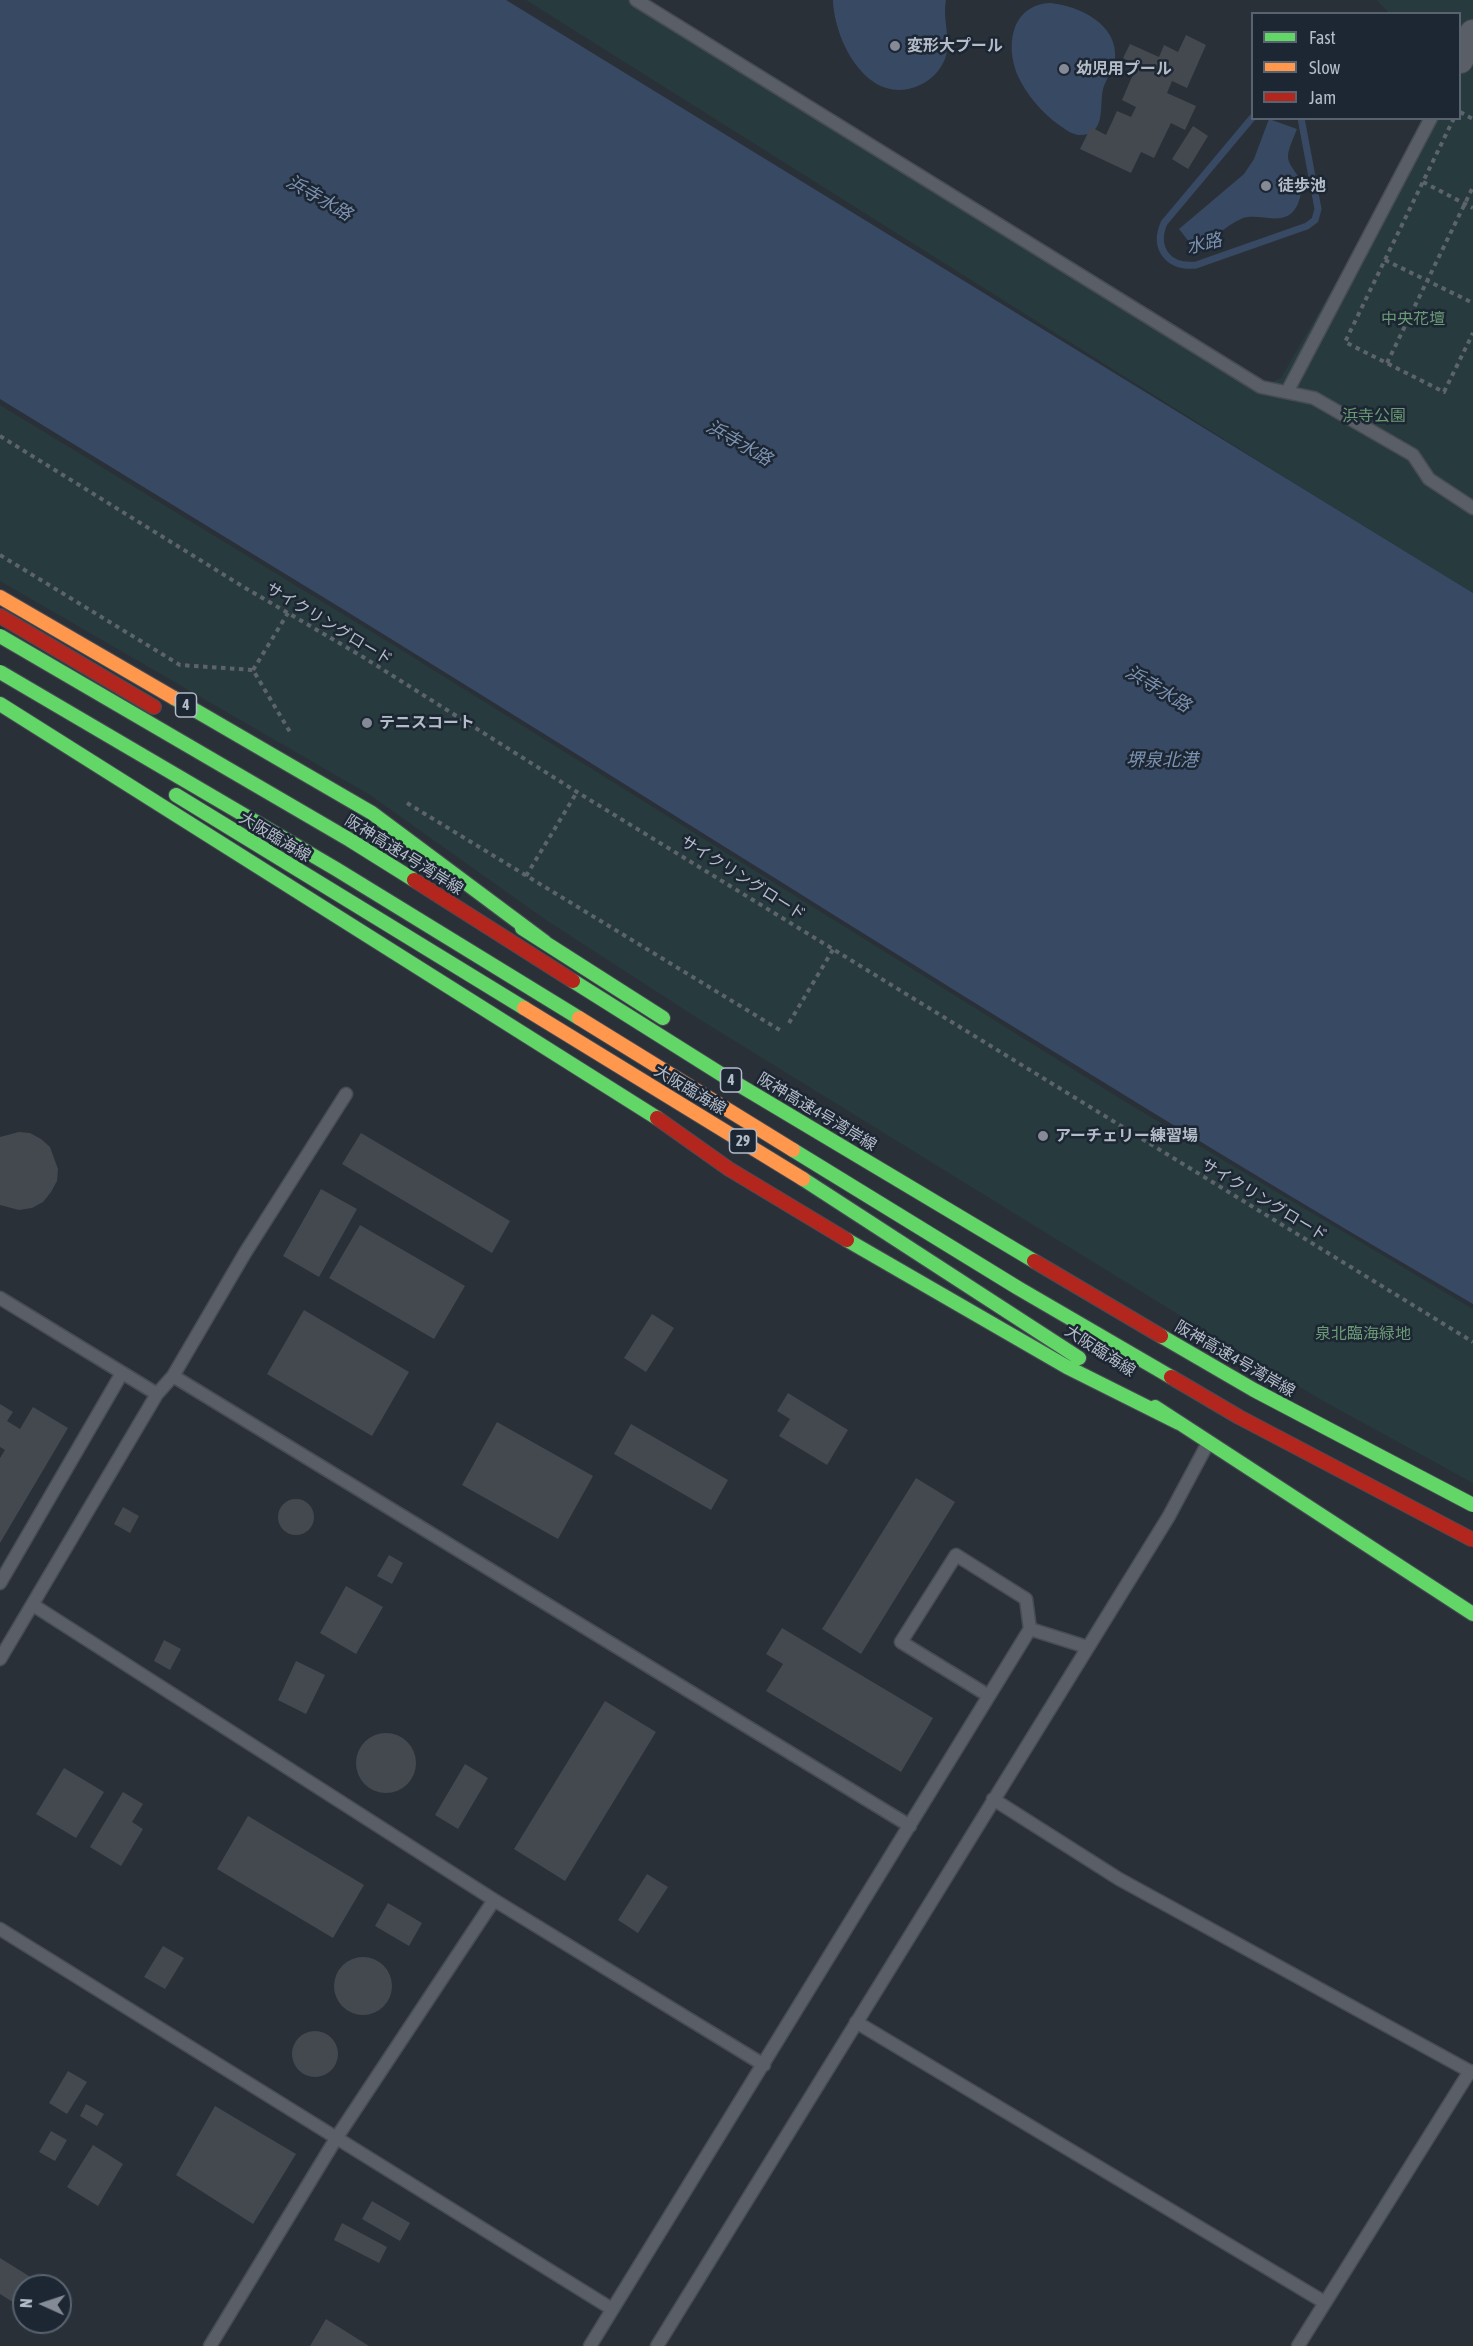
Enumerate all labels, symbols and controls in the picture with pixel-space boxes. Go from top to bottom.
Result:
legend [1251,12,1461,120]
text: Fast [1309,27,1336,48]
place label: 変形大プール [907,36,1003,56]
marker: 変形大プール [888,39,902,53]
text: Slow [1309,57,1340,78]
place label: 幼児用プール [1076,59,1172,79]
marker: 幼児用プール [1057,62,1071,76]
text: Jam [1309,87,1336,108]
water label: 浜寺水路 [282,171,356,225]
place label: 徒歩池 [1278,176,1326,196]
marker: 徒歩池 [1259,179,1273,193]
water label: 水路 [1184,229,1224,259]
park label: 中央花壇 [1381,309,1445,329]
park label: 浜寺公園 [1342,406,1406,426]
water label: 浜寺水路 [702,416,776,470]
street label: サイクリングロード [262,579,396,669]
water label: 浜寺水路 [1122,661,1194,717]
road number: 4 [176,693,196,717]
place label: テニスコート [379,713,475,733]
marker: テニスコート [360,716,374,730]
water label: 堺泉北港 [1126,749,1198,771]
street label: 大阪臨海線 [236,808,314,866]
street label: 阪神高速4号湾岸線 [341,811,467,899]
street label: サイクリングロード [677,832,809,924]
street label: 大阪臨海線 [651,1061,729,1119]
road number: 4 [720,1068,742,1092]
street label: 阪神高速4号湾岸線 [754,1069,880,1155]
place label: アーチェリー練習場 [1055,1126,1198,1146]
road number: 29 [730,1129,756,1153]
marker: アーチェリー練習場 [1036,1129,1050,1143]
street label: サイクリングロード [1197,1155,1331,1245]
street label: 阪神高速4号湾岸線 [1172,1317,1298,1401]
street label: 大阪臨海線 [1061,1321,1139,1381]
park label: 泉北臨海緑地 [1315,1324,1411,1344]
north arrow [12,2274,72,2334]
text: N [17,2298,35,2308]

